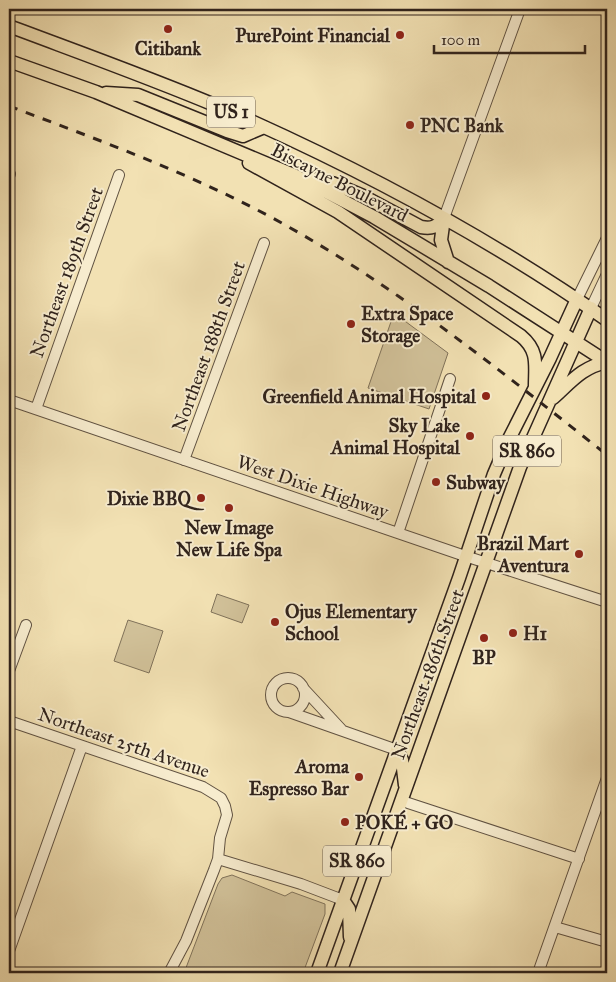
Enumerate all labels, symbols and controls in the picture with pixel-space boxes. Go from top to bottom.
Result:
scale bar [434,22,585,54]
marker: Citibank [162,23,174,35]
place label: PurePoint Financial [235,24,391,47]
marker: PurePoint Financial [394,29,406,41]
text: 100 m [441,31,481,49]
place label: Citibank [135,37,202,60]
road number: US 1 [207,96,255,128]
place label: PNC Bank [420,114,505,137]
marker: PNC Bank [404,119,416,131]
street label: Biscayne Boulevard [267,138,413,227]
street label: Northeast 189th Street [25,183,108,361]
street label: Northeast 188th Street [167,258,250,435]
place label: Extra Space Storage [361,302,454,348]
marker: Extra Space Storage [345,318,357,330]
place label: Greenfield Animal Hospital [262,385,477,409]
marker: Greenfield Animal Hospital [480,390,492,402]
place label: Sky Lake Animal Hospital [329,414,461,460]
marker: Sky Lake Animal Hospital [464,430,476,442]
road number: SR 860 [493,436,561,466]
street label: West Dixie Highway [234,450,393,524]
place label: Subway [446,471,506,495]
marker: Subway [430,476,442,488]
place label: Dixie BBQ [107,487,205,511]
marker: Dixie BBQ [195,492,207,504]
marker: New Image New Life Spa [223,502,235,514]
place label: New Image New Life Spa [176,516,283,562]
place label: Brazil Mart Aventura [477,532,570,577]
marker: Brazil Mart Aventura [573,548,585,560]
street label: Northeast 186th Street [386,586,469,762]
place label: Ojus Elementary School [285,600,418,645]
marker: Ojus Elementary School [269,616,281,628]
place label: H1 [523,622,547,645]
marker: H1 [507,627,519,639]
marker: BP [478,632,490,644]
place label: BP [472,646,496,669]
street label: Northeast 25th Avenue [35,702,213,783]
place label: Aroma Espresso Bar [249,755,350,801]
marker: Aroma Espresso Bar [353,771,365,783]
place label: POKÉ + GO [355,809,453,834]
marker: POKÉ + GO [339,816,351,828]
road number: SR 860 [323,846,391,876]

